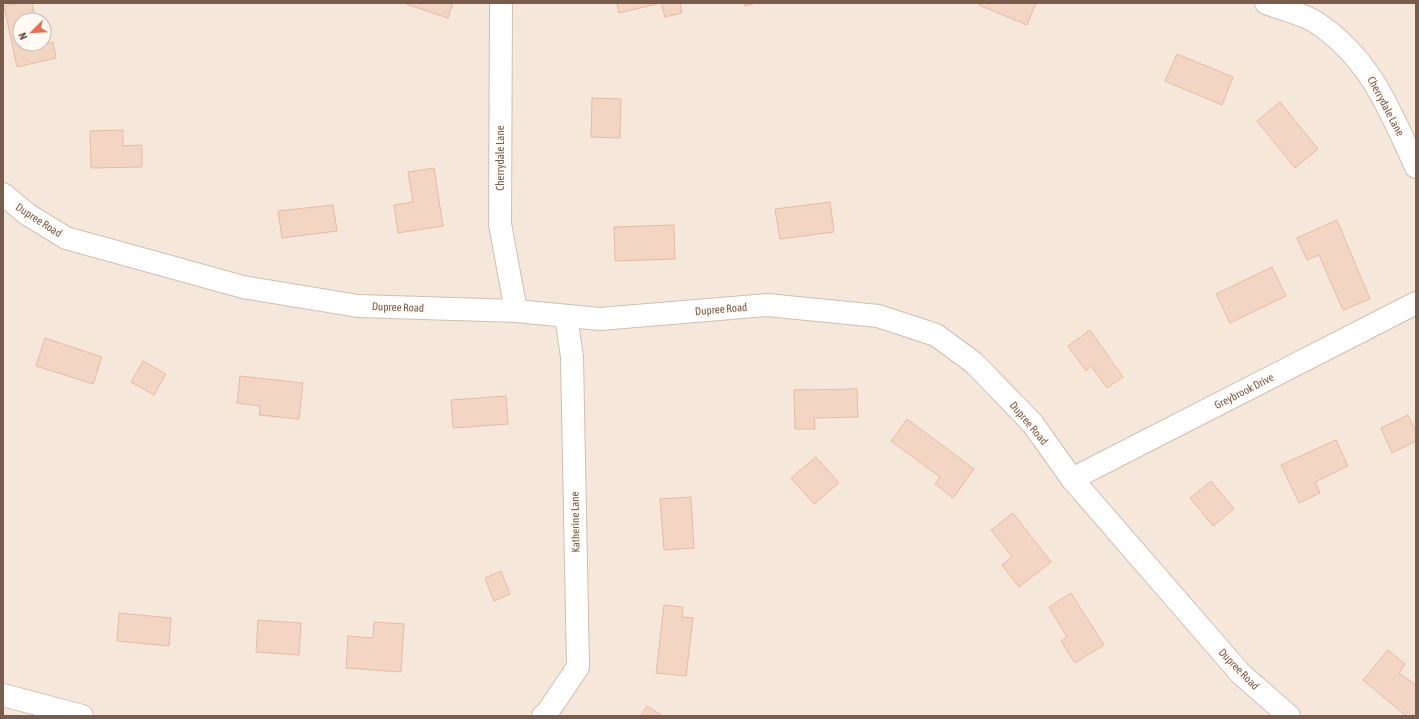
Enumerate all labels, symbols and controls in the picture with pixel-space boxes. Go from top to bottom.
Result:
north arrow [12,12,52,52]
text: N [16,31,30,41]
street label: Cherrydale Lane [1365,74,1407,138]
street label: Cherrydale Lane [494,125,506,191]
street label: Dupree Road [14,201,64,239]
street label: Dupree Road [372,300,424,314]
street label: Dupree Road [694,301,748,317]
street label: Greybrook Drive [1212,371,1276,411]
street label: Dupree Road [1008,399,1050,447]
street label: Katherine Lane [568,491,582,553]
street label: Dupree Road [1216,646,1262,692]

